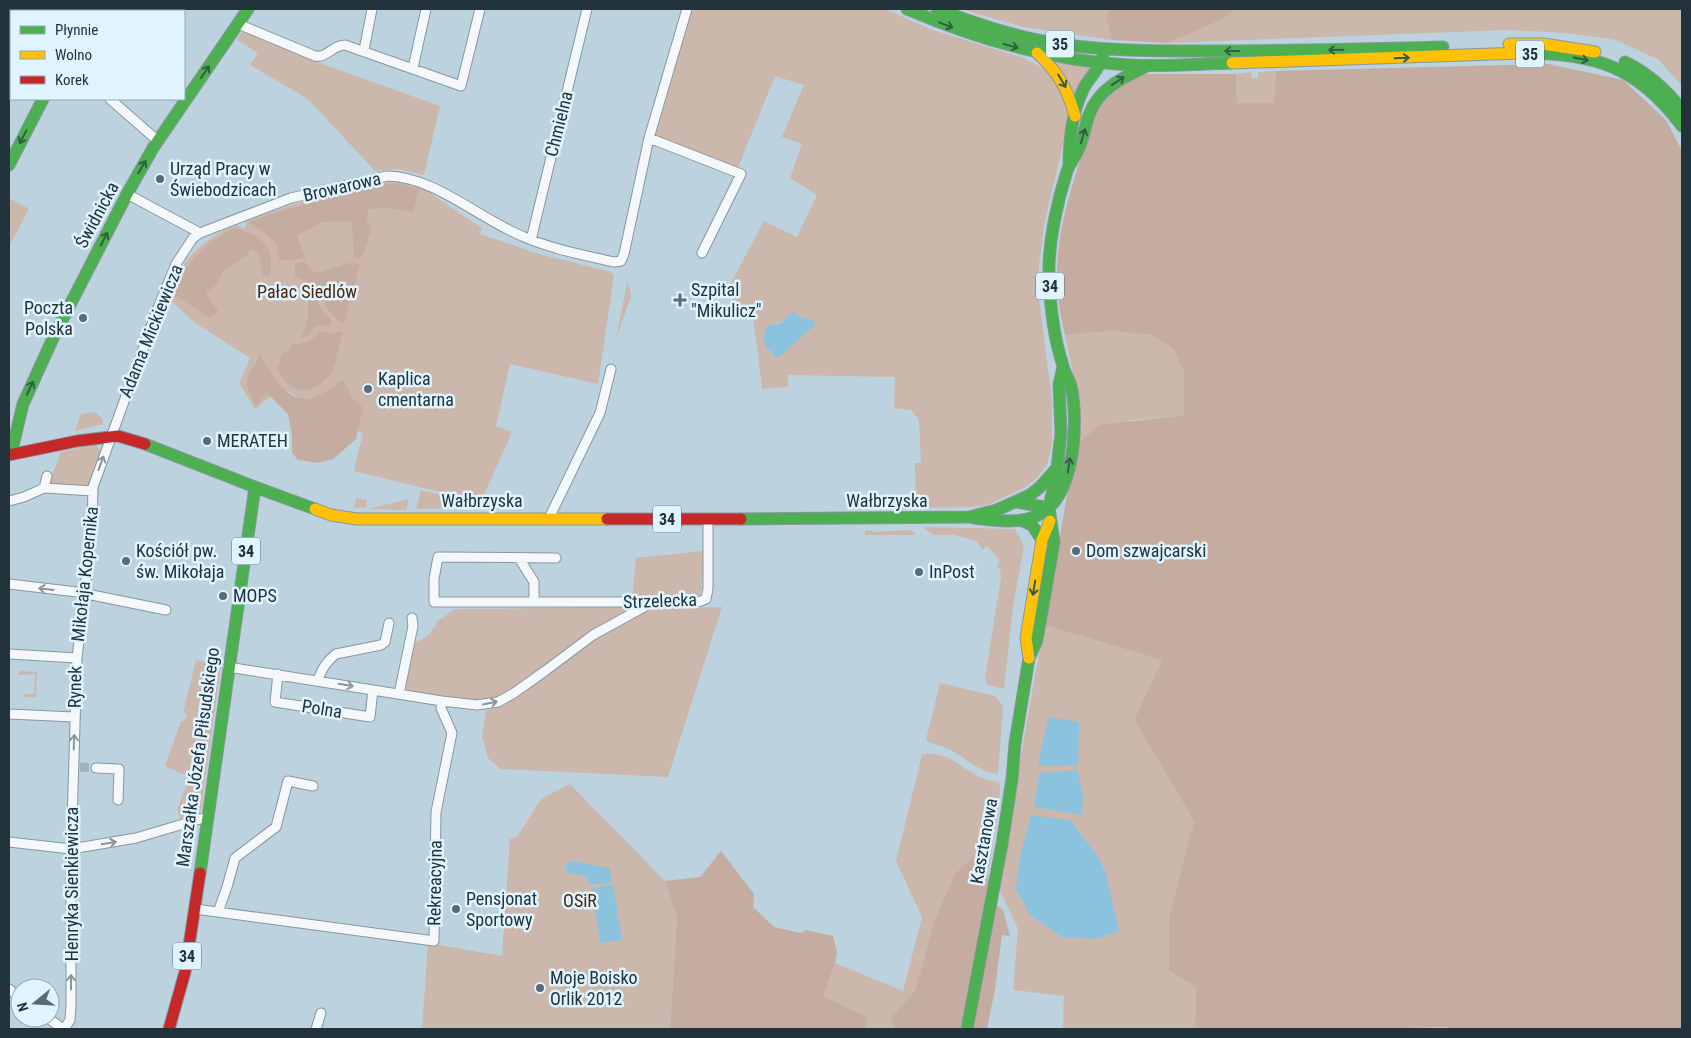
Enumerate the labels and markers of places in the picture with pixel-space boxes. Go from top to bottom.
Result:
place label: Urząd Pracy w Świebodzicach [170,158,276,200]
marker: Urząd Pracy w Świebodzicach [154,173,166,185]
place label: Szpital "Mikulicz" [691,279,762,321]
marker: Szpital "Mikulicz" [673,293,687,307]
place label: Poczta Polska [24,297,73,339]
marker: Poczta Polska [77,312,89,324]
place label: Kaplica cmentarna [378,368,454,410]
marker: Kaplica cmentarna [362,383,374,395]
place label: MERATEH [217,430,288,451]
marker: MERATEH [201,435,213,447]
place label: Kościół pw. św. Mikołaja [136,540,224,582]
place label: Dom szwajcarski [1086,540,1206,561]
marker: Dom szwajcarski [1070,545,1082,557]
marker: Kościół pw. św. Mikołaja [120,555,132,567]
place label: InPost [929,561,975,582]
marker: InPost [913,566,925,578]
place label: MOPS [233,585,277,606]
marker: MOPS [217,590,229,602]
place label: Pensjonat Sportowy [466,888,537,930]
marker: Pensjonat Sportowy [450,903,462,915]
place label: Moje Boisko Orlik 2012 [550,967,638,1009]
marker: Moje Boisko Orlik 2012 [534,982,546,994]

